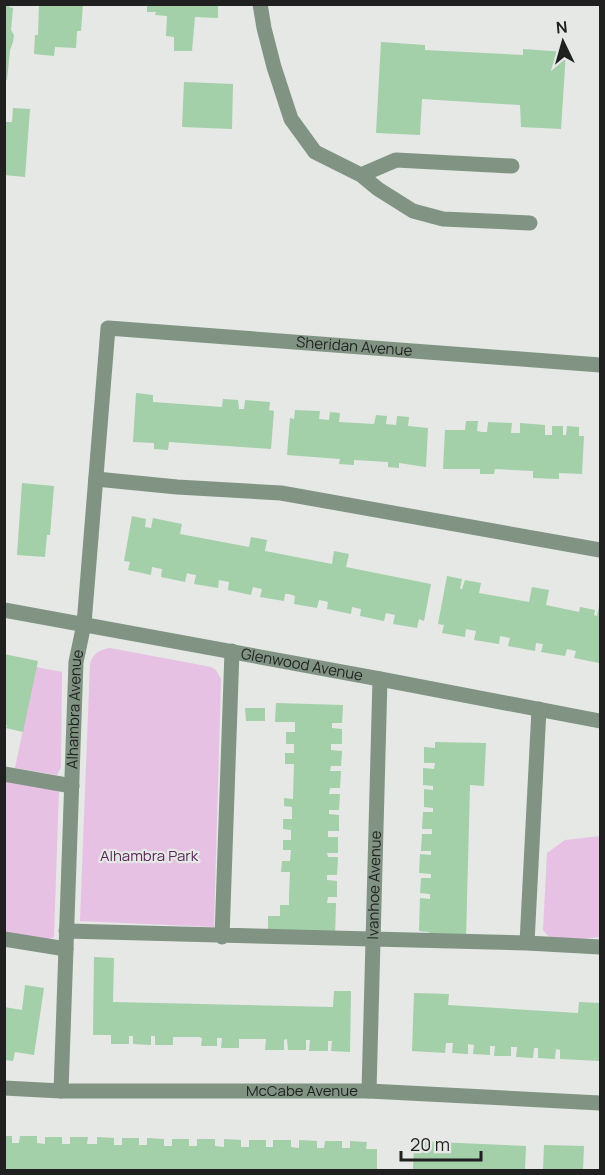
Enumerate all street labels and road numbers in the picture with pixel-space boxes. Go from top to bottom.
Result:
street label: Sheridan Avenue [295,331,413,361]
street label: Glenwood Avenue [239,643,365,686]
street label: Alhambra Avenue [61,647,88,769]
street label: Ivanhoe Avenue [362,830,386,940]
street label: McCabe Avenue [246,1080,358,1101]

